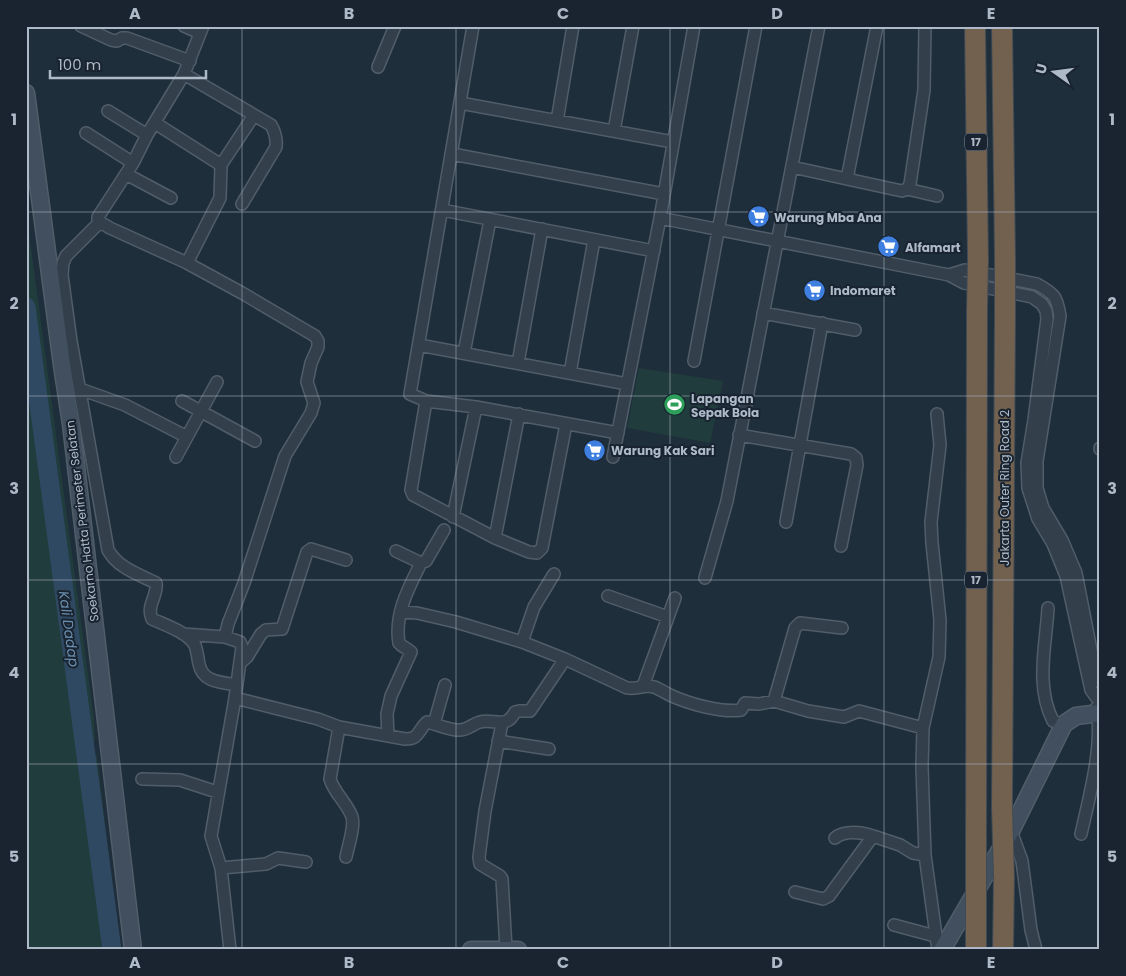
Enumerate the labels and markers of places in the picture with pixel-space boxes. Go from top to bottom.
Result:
supermarket icon: Warung Mba Ana [746,205,770,229]
place label: Warung Mba Ana [774,209,882,226]
supermarket icon: Alfamart [877,235,901,259]
place label: Alfamart [905,239,961,256]
supermarket icon: Indomaret [802,278,826,302]
place label: Indomaret [830,282,896,299]
place label: Lapangan Sepak Bola [691,390,759,421]
sports icon: Lapangan Sepak Bola [663,393,687,417]
supermarket icon: Warung Kak Sari [583,438,607,462]
place label: Warung Kak Sari [611,442,714,459]

